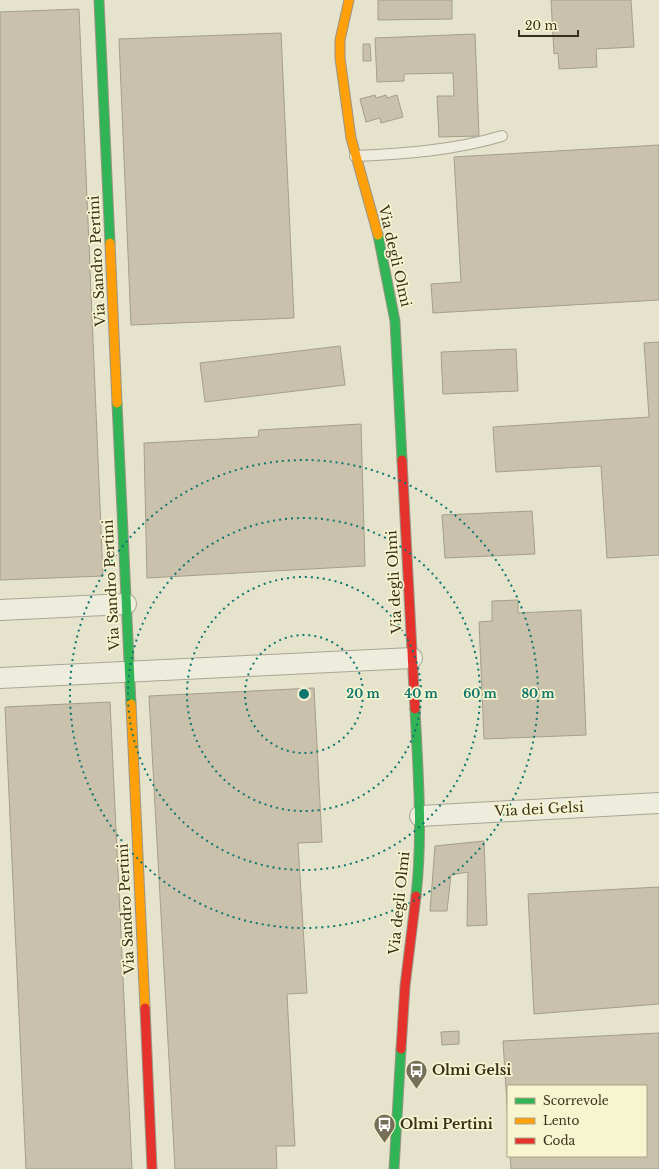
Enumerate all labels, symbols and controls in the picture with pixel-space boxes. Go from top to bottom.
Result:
scale bar [519,12,578,38]
text: 20 m [525,18,557,33]
street label: Via Sandro Pertini [85,195,109,328]
street label: Via degli Olmi [374,202,416,309]
street label: Via Sandro Pertini [99,519,123,652]
street label: Via degli Olmi [382,529,406,635]
text: 20 m [346,686,380,701]
text: 40 m [404,686,438,701]
text: 60 m [463,686,498,701]
text: 80 m [521,686,555,701]
centre of rings [297,687,311,701]
street label: Via dei Gelsi [493,798,584,820]
street label: Via Sandro Pertini [114,843,138,976]
street label: Via degli Olmi [385,850,413,957]
bus stop icon: Olmi Gelsi [403,1057,429,1090]
place label: Olmi Gelsi [432,1061,511,1079]
legend [507,1085,647,1157]
text: Scorrevole [543,1093,609,1108]
bus stop icon: Olmi Pertini [371,1111,397,1144]
text: Lento [543,1113,579,1128]
place label: Olmi Pertini [400,1115,493,1133]
text: Coda [543,1133,576,1148]

